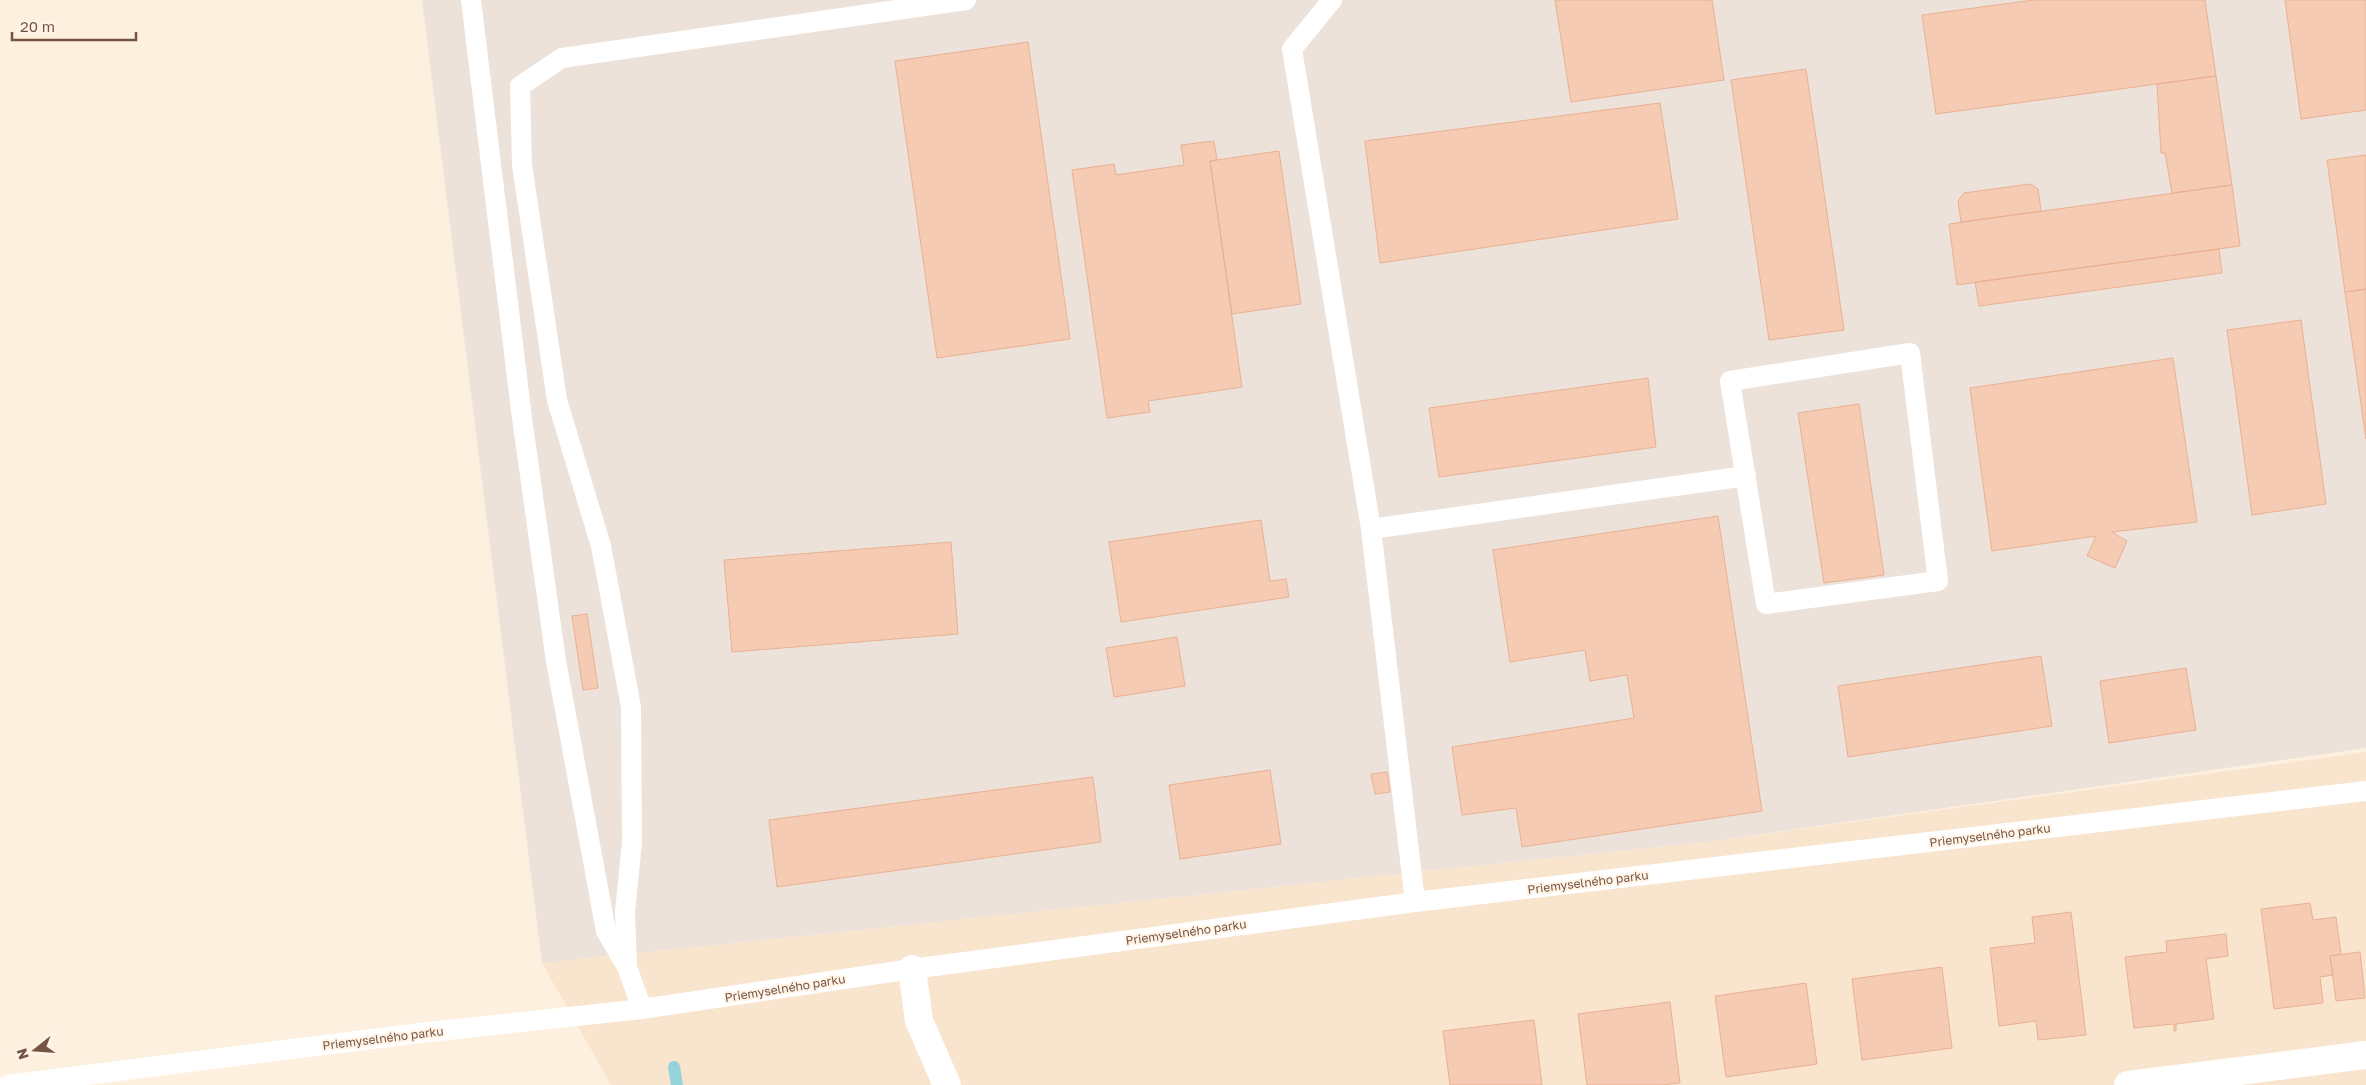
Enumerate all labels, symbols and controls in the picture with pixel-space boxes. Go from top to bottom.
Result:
scale bar [12,10,136,42]
text: 20 m [20,17,55,35]
street label: Priemyselného parku [1929,820,2051,850]
street label: Priemyselného parku [1527,867,1649,897]
street label: Priemyselného parku [1125,916,1247,948]
street label: Priemyselného parku [724,971,846,1005]
street label: Priemyselného parku [322,1023,444,1053]
north arrow [10,1025,60,1075]
text: N [12,1046,32,1062]

